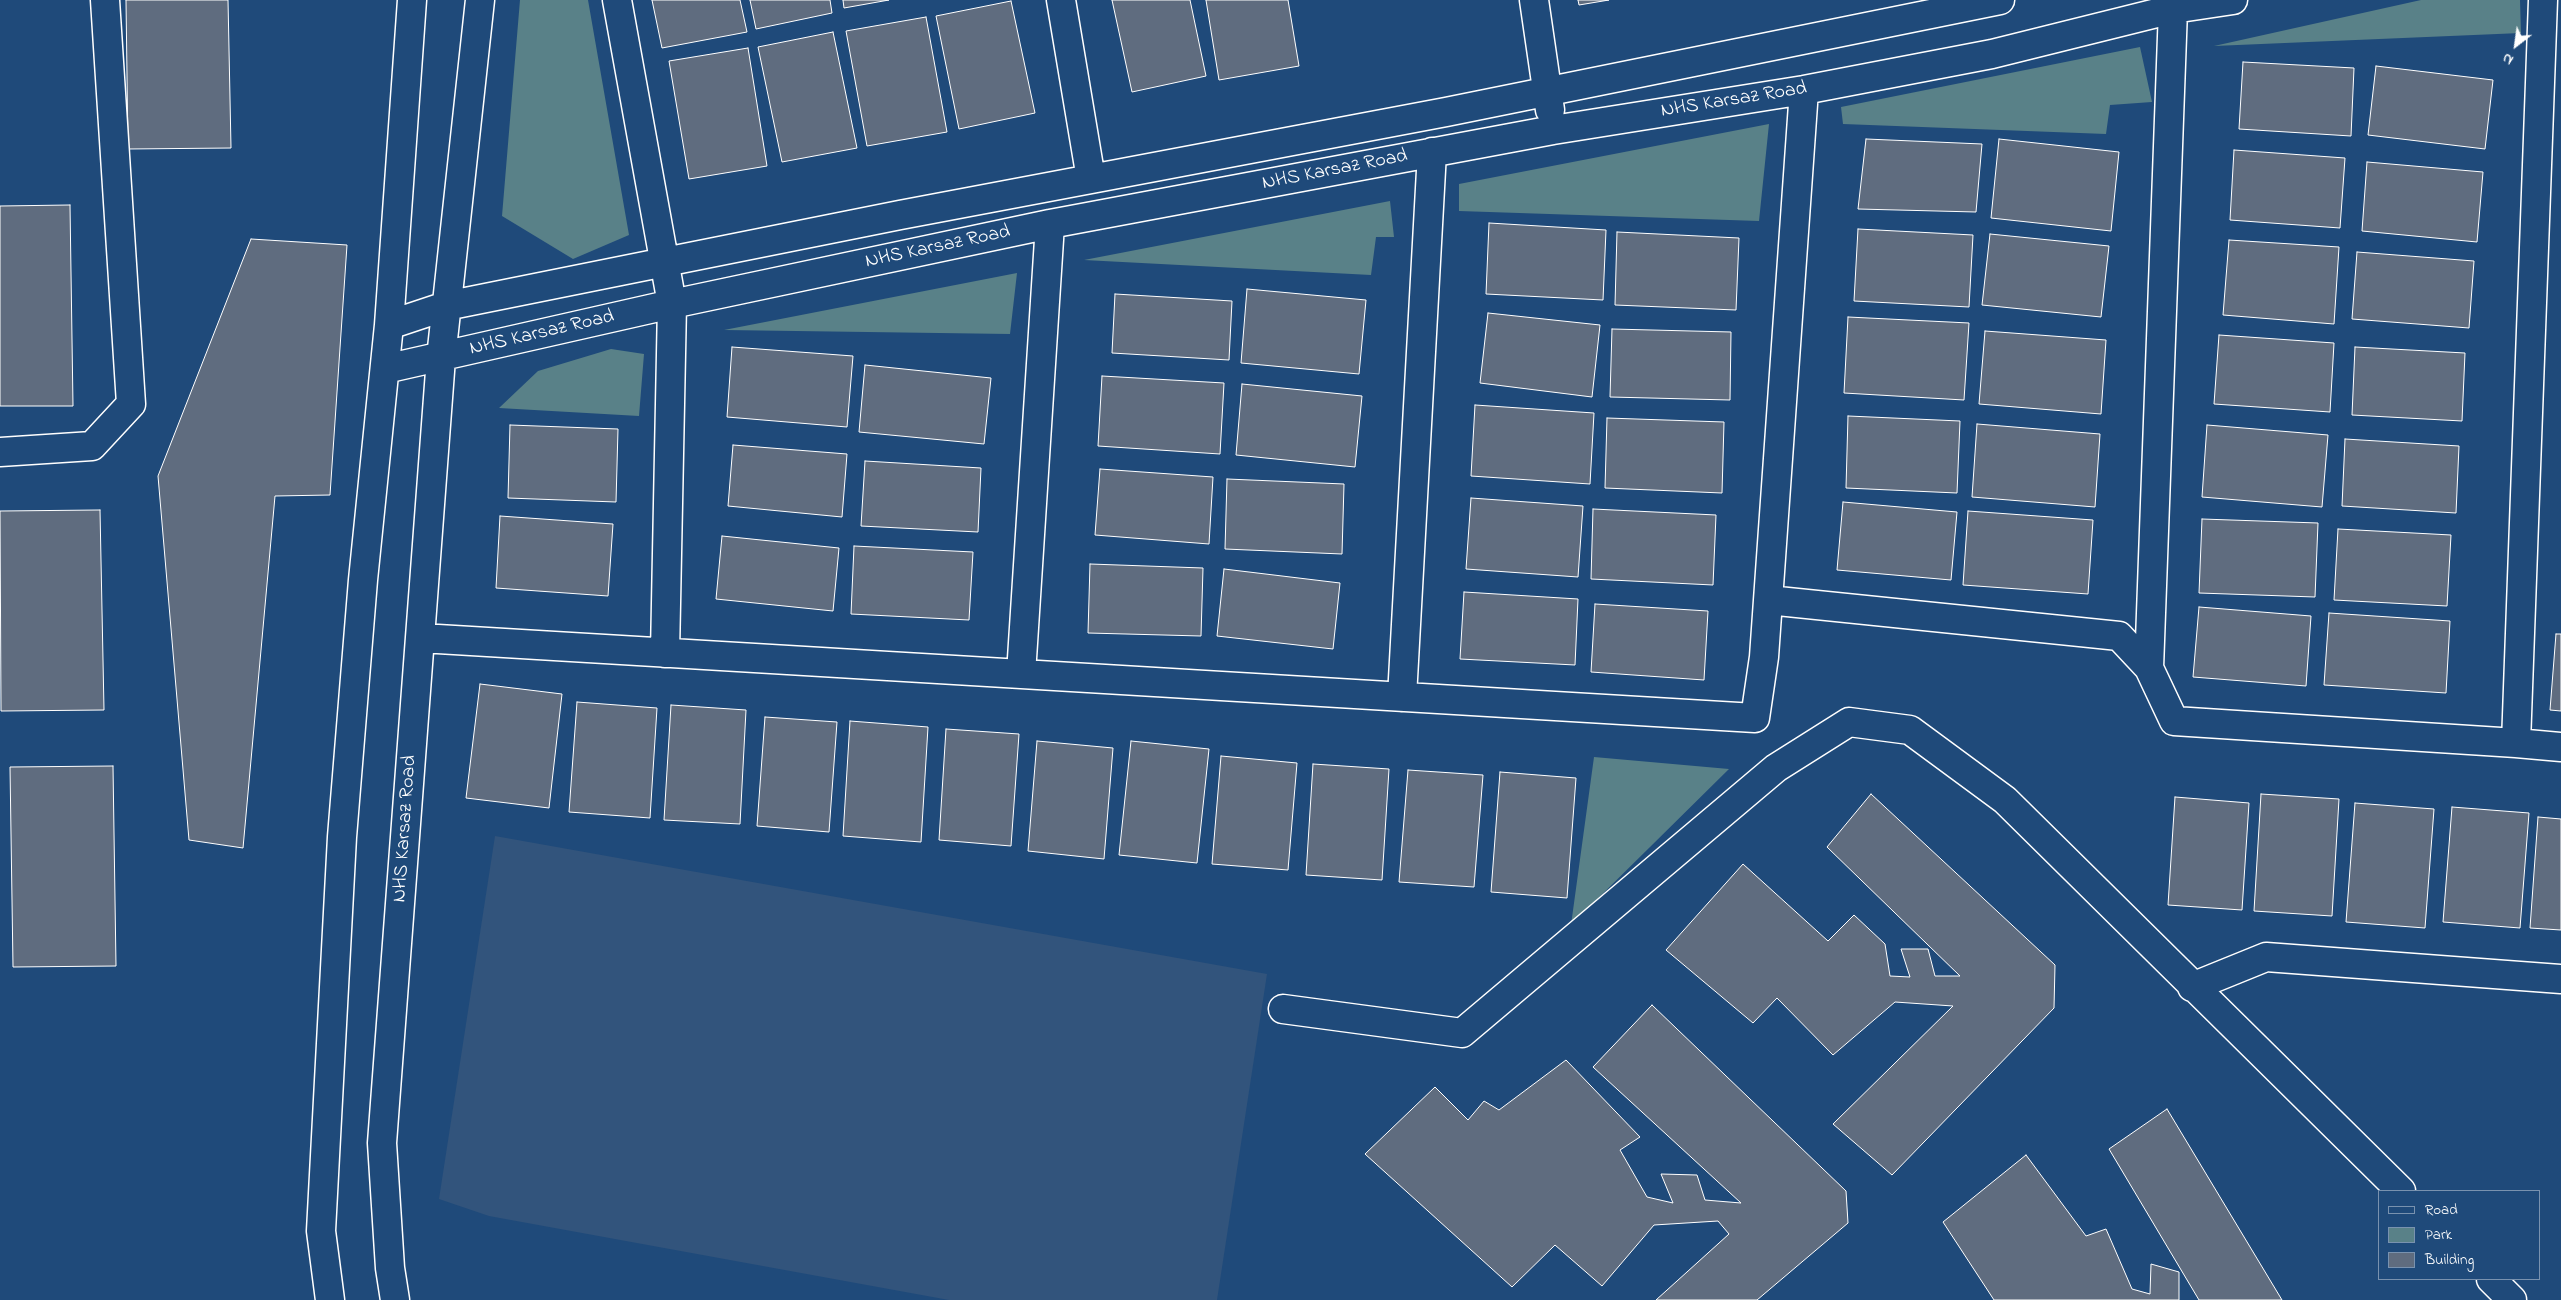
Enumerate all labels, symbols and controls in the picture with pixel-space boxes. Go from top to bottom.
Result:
north arrow [2491,20,2541,70]
text: N [2499,47,2518,70]
street label: NHS Karsaz Road [1659,78,1809,124]
street label: NHS Karsaz Road [1260,145,1410,197]
street label: NHS Karsaz Road [863,221,1013,275]
street label: NHS Karsaz Road [467,306,617,362]
street label: NHS Karsaz Road [389,755,423,903]
legend [2378,1190,2541,1280]
text: Road [2425,1199,2458,1221]
text: Park [2425,1224,2452,1246]
text: Building [2425,1249,2474,1271]

